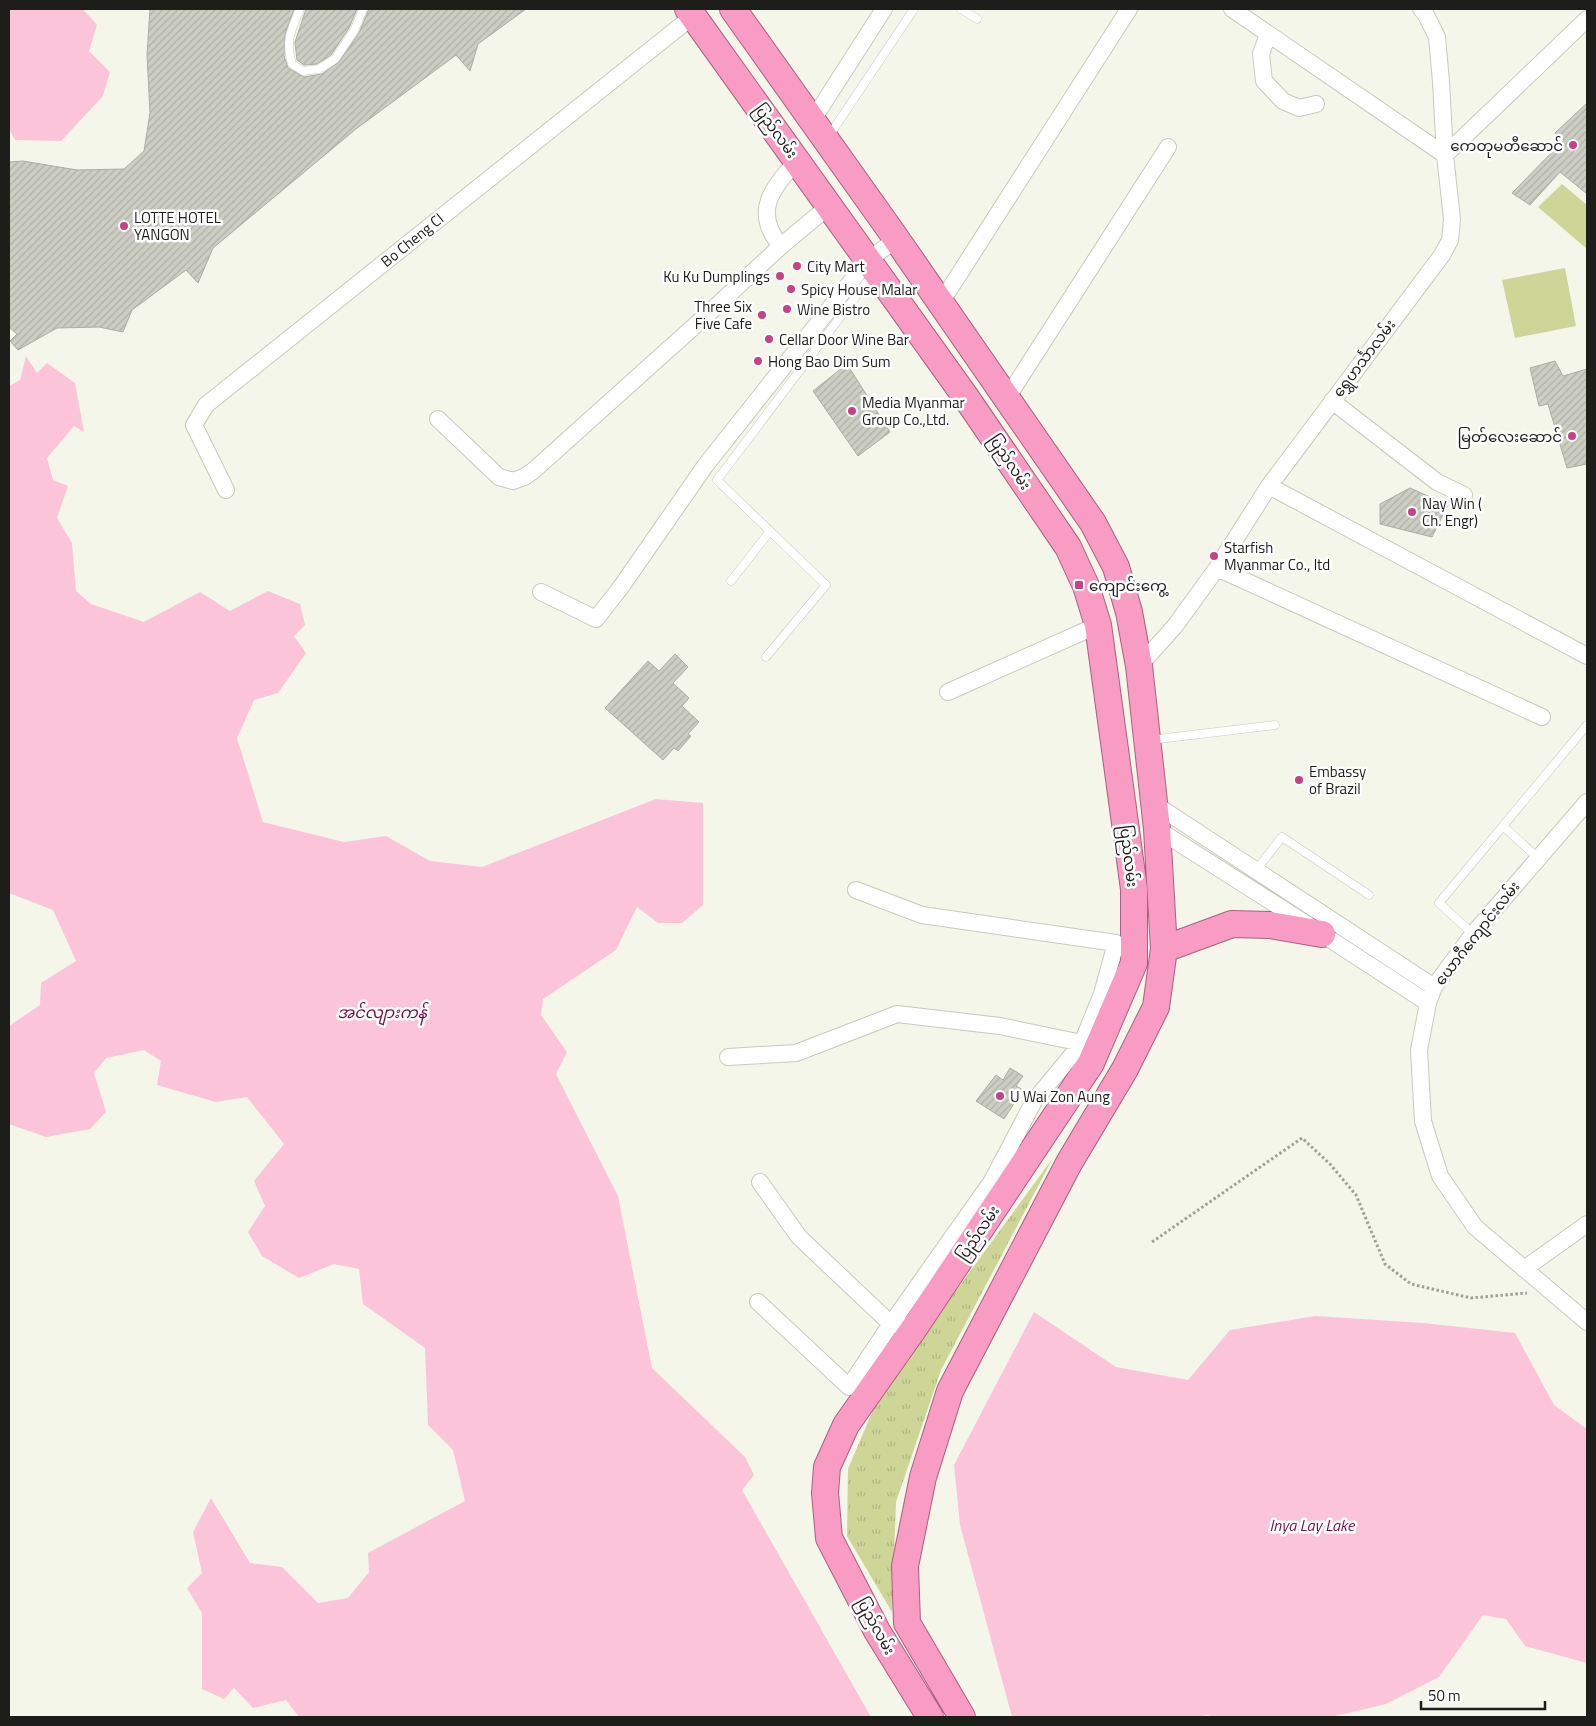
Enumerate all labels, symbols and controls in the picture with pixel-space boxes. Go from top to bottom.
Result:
street label: ပြည်လမ်း [748,99,804,164]
place label: ကေတုမတီဆောင် [1450,134,1563,158]
marker: ကေတုမတီဆောင် [1567,139,1579,151]
place label: LOTTE HOTEL YANGON [134,206,221,246]
street label: Bo Cheng Cl [376,207,448,273]
marker: LOTTE HOTEL YANGON [118,220,130,232]
place label: City Mart [807,255,866,278]
marker: City Mart [791,260,803,272]
place label: Ku Ku Dumplings [663,265,770,288]
marker: Ku Ku Dumplings [774,270,786,282]
place label: Spicy House Malar [801,278,917,301]
marker: Spicy House Malar [785,283,797,295]
place label: Three Six Five Cafe [694,295,752,335]
place label: Wine Bistro [797,298,870,321]
marker: Wine Bistro [781,303,793,315]
marker: Three Six Five Cafe [756,309,768,321]
street label: ရွှေဟင်္သာလမ်း [1327,314,1402,402]
place label: Cellar Door Wine Bar [779,328,909,351]
marker: Cellar Door Wine Bar [763,333,775,345]
place label: Hong Bao Dim Sum [768,350,890,373]
marker: Hong Bao Dim Sum [752,355,764,367]
place label: Media Myanmar Group Co.,Ltd. [862,391,965,431]
marker: Media Myanmar Group Co.,Ltd. [846,405,858,417]
place label: မြတ်လေးဆောင် [1457,425,1562,449]
street label: ပြည်လမ်း [982,430,1037,495]
marker: မြတ်လေးဆောင် [1566,430,1578,442]
place label: Nay Win ( Ch. Engr) [1422,492,1482,532]
marker: Nay Win ( Ch. Engr) [1406,506,1418,518]
place label: Starfish Myanmar Co., ltd [1224,536,1330,576]
marker: Starfish Myanmar Co., ltd [1208,550,1220,562]
place label: ကျောင်းကွေ့ [1089,574,1169,598]
marker: ကျောင်းကွေ့ [1073,579,1085,591]
place label: Embassy of Brazil [1309,760,1366,800]
marker: Embassy of Brazil [1293,774,1305,786]
street label: ပြည်လမ်း [1113,824,1144,889]
street label: ယောဂီကျောင်းလမ်း [1429,876,1526,991]
water label: အင်လျားကန် [337,1000,429,1026]
place label: U Wai Zon Aung [1010,1085,1110,1108]
marker: U Wai Zon Aung [994,1090,1006,1102]
street label: ပြည်လမ်း [951,1201,1006,1266]
water label: Inya Lay Lake [1270,1513,1356,1537]
street label: ပြည်လမ်း [850,1593,901,1659]
scale bar [1421,1678,1545,1710]
text: 50 m [1428,1684,1461,1707]

